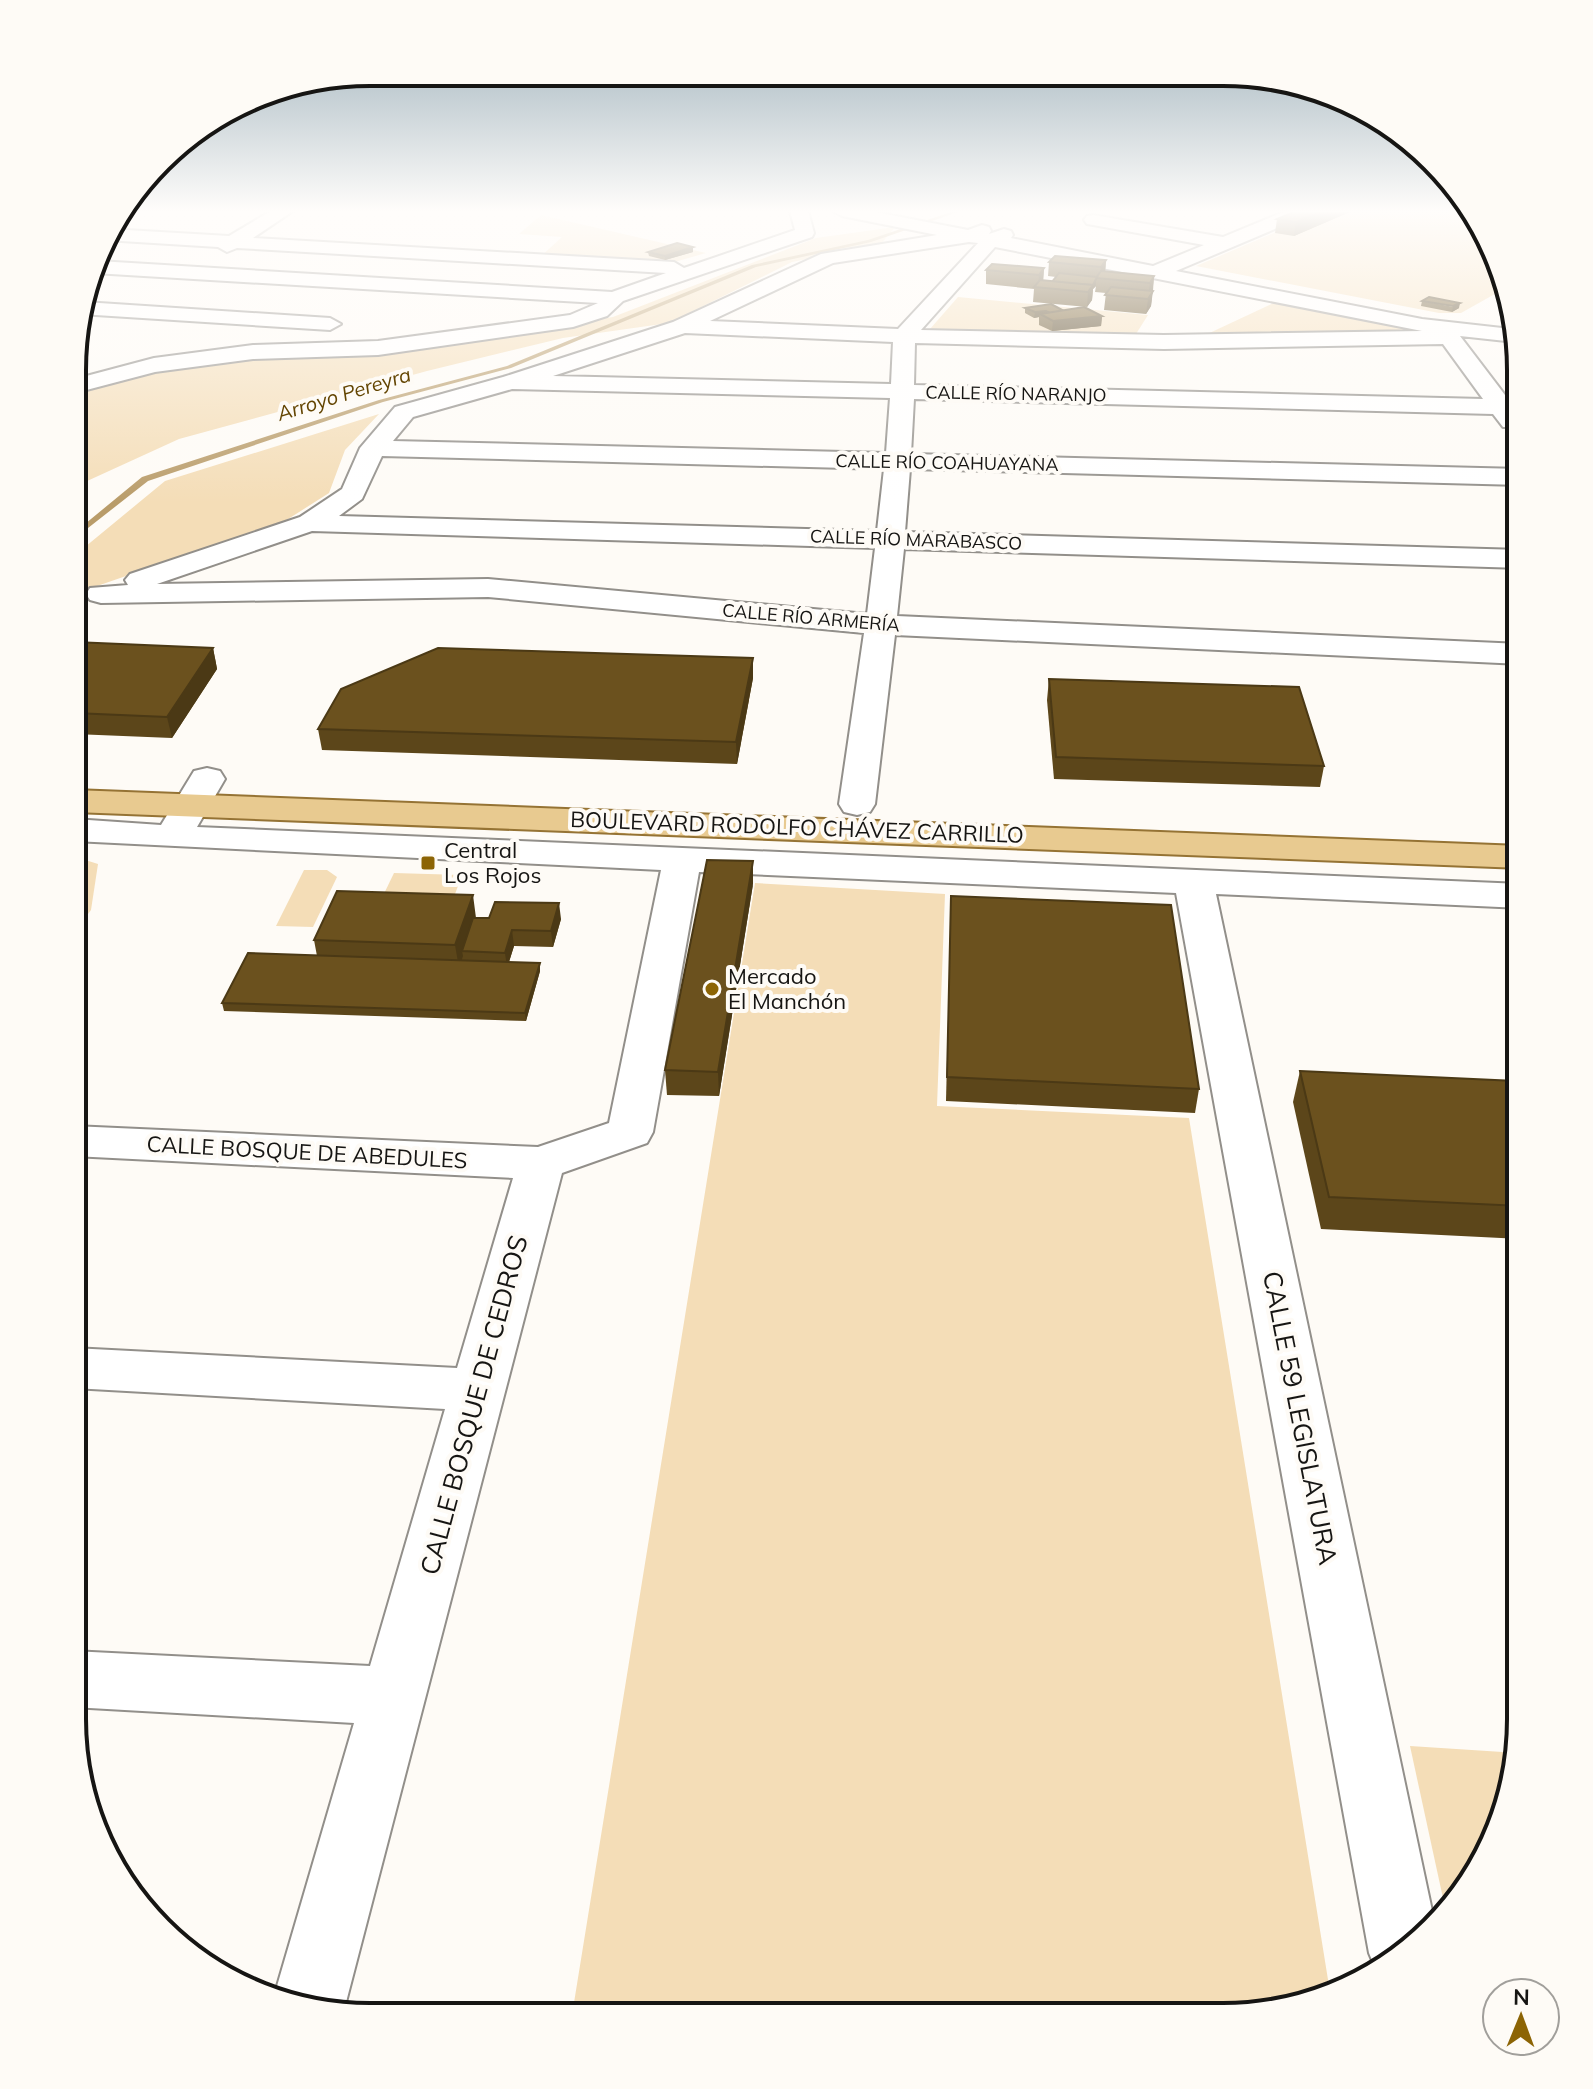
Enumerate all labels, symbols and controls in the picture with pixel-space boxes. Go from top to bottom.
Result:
water label: Arroyo Pereyra [273,361,414,426]
street label: CALLE RÍO NARANJO [925,380,1107,407]
street label: CALLE RÍO COAHUAYANA [835,449,1059,476]
street label: CALLE RÍO MARABASCO [810,524,1022,555]
street label: CALLE RÍO ARMERÍA [721,598,901,637]
street label: BOULEVARD RODOLFO CHÁVEZ CARRILLO [570,805,1024,849]
place label: Central Los Rojos [444,836,541,889]
marker: Central Los Rojos [419,854,437,872]
place label: Mercado El Manchón [728,962,846,1015]
marker: Mercado El Manchón [703,980,721,998]
street label: CALLE BOSQUE DE ABEDULES [146,1130,468,1174]
street label: CALLE BOSQUE DE CEDROS [412,1232,535,1578]
street label: CALLE 59 LEGISLATURA [1256,1268,1345,1568]
north arrow [1481,1977,1561,2057]
text: N [1513,1983,1530,2011]

